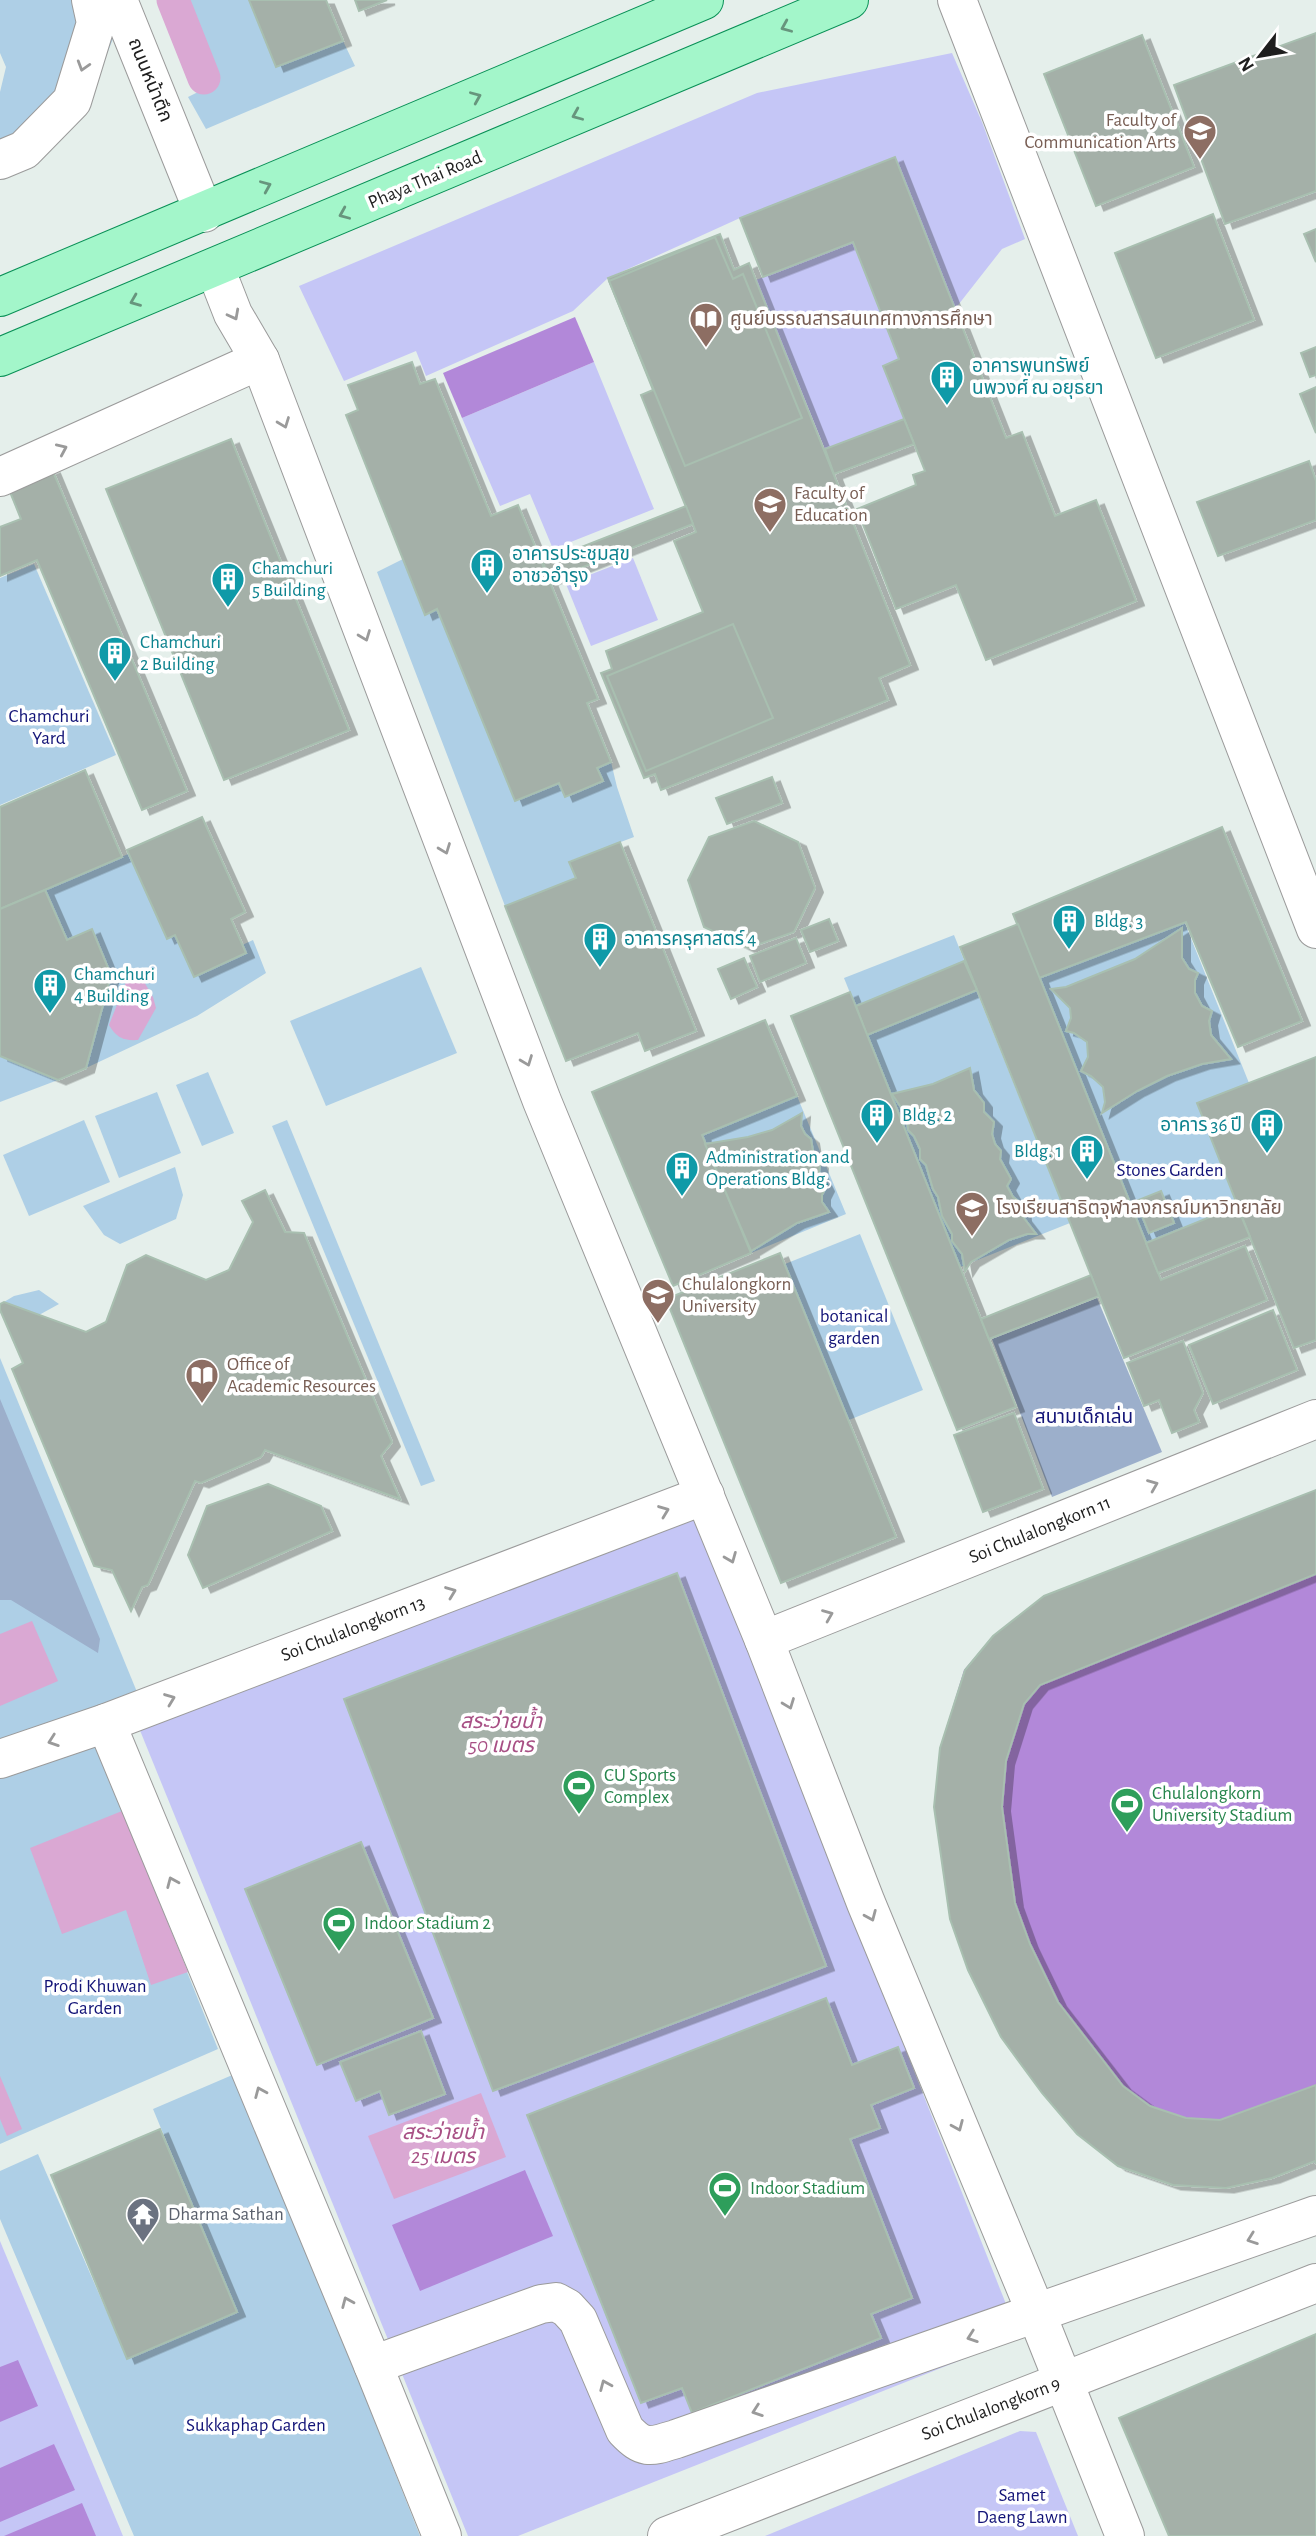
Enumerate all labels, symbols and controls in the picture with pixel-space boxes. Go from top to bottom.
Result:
one-way arrow [781,18,793,32]
north arrow [1225,21,1295,91]
street label: ถนนหน้าตึก [125,34,178,125]
text: N [1235,53,1258,75]
one-way arrow [76,60,91,72]
one-way arrow [469,91,481,105]
one-way arrow [571,107,583,121]
place label: Faculty of Communication Arts [1025,111,1177,152]
school or university icon: Faculty of Communication Arts [1181,112,1219,161]
street label: Phaya Thai Road [365,147,485,212]
one-way arrow [259,180,272,194]
one-way arrow [339,205,351,219]
one-way arrow [129,293,141,307]
library icon: ศูนย์บรรณสารสนเทศทางการศึกษา [687,300,725,349]
one-way arrow [226,308,240,321]
place label: ศูนย์บรรณสารสนเทศทางการศึกษา [730,309,993,331]
place label: อาคารพูนทรัพย์ นพวงศ์ ณ อยุธยา [972,356,1103,399]
building icon: อาคารพูนทรัพย์ นพวงศ์ ณ อยุธยา [928,358,966,407]
one-way arrow [276,417,290,429]
one-way arrow [55,443,67,457]
place label: Faculty of Education [794,484,868,525]
school or university icon: Faculty of Education [751,485,789,534]
place label: อาคารประชุมสุข อาชวอำรุง [512,545,630,587]
building icon: อาคารประชุมสุข อาชวอำรุง [468,546,506,595]
place label: Chamchuri 5 Building [252,559,333,600]
building icon: Chamchuri 5 Building [209,560,247,609]
one-way arrow [356,629,370,641]
place label: Chamchuri 2 Building [140,633,221,674]
building icon: Chamchuri 2 Building [96,634,134,683]
park label: Chamchuri Yard [9,707,89,748]
one-way arrow [437,842,451,854]
building icon: Bldg. 3 [1050,902,1088,951]
place label: Bldg. 3 [1094,912,1143,931]
building icon: อาคารครุศาสตร์ 4 [581,920,619,969]
place label: อาคารครุศาสตร์ 4 [624,929,756,950]
place label: Chamchuri 4 Building [74,965,155,1006]
building icon: Chamchuri 4 Building [31,966,69,1015]
one-way arrow [519,1054,533,1067]
building icon: Bldg. 2 [858,1096,896,1145]
place label: Bldg. 2 [902,1106,952,1125]
building icon: อาคาร 36 ปี [1248,1106,1286,1155]
place label: อาคาร 36 ปี [1160,1116,1242,1135]
building icon: Bldg. 1 [1068,1132,1106,1181]
place label: Bldg. 1 [1014,1142,1062,1161]
place label: Administration and Operations Bldg. [706,1148,850,1189]
building icon: Administration and Operations Bldg. [663,1149,701,1198]
park label: Stones Garden [1117,1161,1223,1180]
school or university icon: โรงเรียนสาธิตจุฬาลงกรณ์มหาวิทยาลัย [953,1189,991,1238]
place label: โรงเรียนสาธิตจุฬาลงกรณ์มหาวิทยาลัย [996,1198,1282,1219]
place label: Chulalongkorn University [682,1275,791,1316]
school or university icon: Chulalongkorn University [639,1276,677,1325]
park label: botanical garden [820,1307,888,1348]
place label: Office of Academic Resources [227,1355,376,1396]
library icon: Office of Academic Resources [183,1356,221,1405]
park label: สนามเด็กเล่น [1035,1405,1133,1427]
one-way arrow [1146,1480,1158,1494]
street label: Soi Chulalongkorn 11 [966,1493,1114,1567]
one-way arrow [657,1505,669,1519]
one-way arrow [722,1552,736,1564]
one-way arrow [444,1586,456,1600]
street label: Soi Chulalongkorn 13 [278,1593,428,1665]
one-way arrow [821,1610,833,1624]
one-way arrow [163,1694,175,1708]
one-way arrow [781,1698,795,1710]
water label: สระว่ายน้ำ 50 เมตร [460,1706,544,1756]
one-way arrow [47,1733,60,1747]
place label: CU Sports Complex [604,1766,676,1807]
sports icon: CU Sports Complex [560,1767,598,1816]
place label: Chulalongkorn University Stadium [1152,1784,1292,1825]
sports icon: Chulalongkorn University Stadium [1108,1785,1146,1834]
one-way arrow [166,1877,180,1889]
sports icon: Indoor Stadium 2 [320,1904,358,1953]
one-way arrow [863,1909,877,1922]
place label: Indoor Stadium 2 [364,1914,491,1933]
park label: Prodi Khuwan Garden [43,1977,147,2018]
one-way arrow [254,2087,268,2099]
water label: สระว่ายน้ำ 25 เมตร [402,2117,486,2167]
one-way arrow [950,2120,964,2132]
sports icon: Indoor Stadium [706,2169,744,2218]
place label: Indoor Stadium [750,2179,865,2198]
temple icon: Dharma Sathan [124,2195,162,2244]
place label: Dharma Sathan [168,2205,284,2224]
one-way arrow [1246,2230,1258,2244]
one-way arrow [342,2297,356,2309]
one-way arrow [967,2329,979,2343]
street label: Soi Chulalongkorn 9 [919,2374,1063,2444]
one-way arrow [600,2380,614,2392]
one-way arrow [751,2403,764,2417]
park label: Sukkaphap Garden [186,2416,326,2435]
park label: Samet Daeng Lawn [976,2486,1068,2527]

